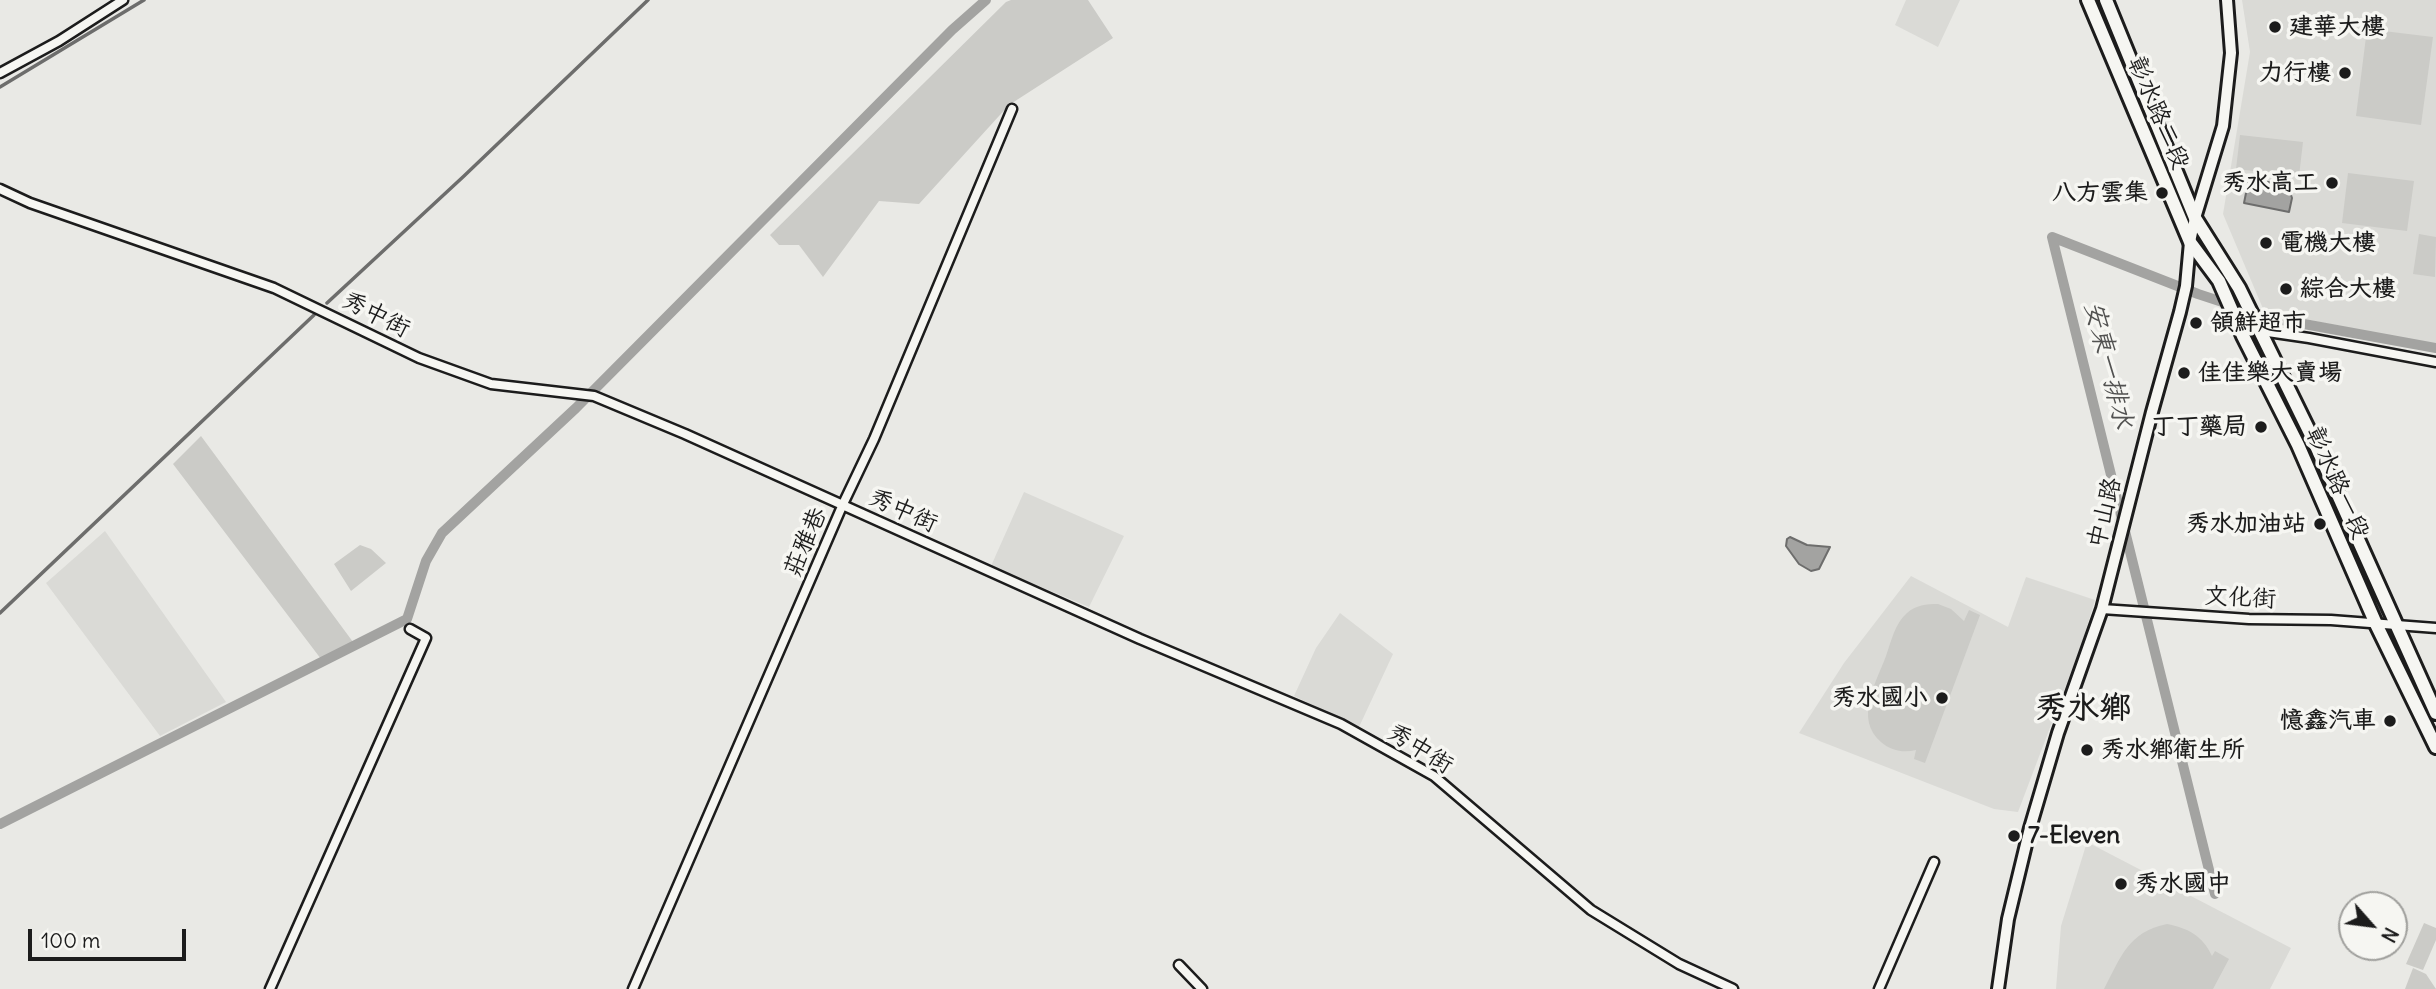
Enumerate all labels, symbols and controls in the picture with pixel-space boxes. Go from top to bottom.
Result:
place label: 建華大樓 [2289,13,2385,41]
marker: 建華大樓 [2267,19,2283,35]
street label: 彰水路二段 [2121,52,2195,174]
place label: 力行樓 [2259,59,2331,87]
marker: 力行樓 [2337,65,2353,81]
place label: 秀水高工 [2222,169,2318,197]
marker: 秀水高工 [2324,175,2340,191]
place label: 八方雲集 [2052,179,2148,207]
marker: 八方雲集 [2154,185,2170,201]
place label: 電機大樓 [2280,229,2376,257]
marker: 電機大樓 [2258,235,2274,251]
place label: 綜合大樓 [2300,275,2396,303]
marker: 綜合大樓 [2278,281,2294,297]
street label: 秀中街 [337,286,415,344]
water label: 安東一排水 [2077,298,2139,432]
place label: 領鮮超市 [2210,309,2306,337]
marker: 領鮮超市 [2188,315,2204,331]
place label: 佳佳樂大賣場 [2198,359,2342,387]
marker: 佳佳樂大賣場 [2176,365,2192,381]
place label: 丁丁藥局 [2151,413,2247,441]
marker: 丁丁藥局 [2253,419,2269,435]
street label: 彰水路一段 [2299,422,2375,544]
street label: 中山路 [2082,475,2128,551]
street label: 秀中街 [864,483,942,539]
street label: 莊雅巷 [779,503,833,581]
place label: 秀水加油站 [2186,510,2306,538]
marker: 秀水加油站 [2312,516,2328,532]
street label: 文化街 [2203,582,2277,614]
place label: 秀水國小 [1832,684,1928,712]
marker: 秀水國小 [1934,690,1950,706]
district label: 秀水鄉 [2035,690,2131,728]
place label: 憶鑫汽車 [2280,707,2376,735]
marker: 憶鑫汽車 [2382,713,2398,729]
street label: 秀中街 [1382,718,1458,780]
place label: 秀水鄉衛生所 [2101,736,2245,764]
marker: 秀水鄉衛生所 [2079,742,2095,758]
place label: 7-Eleven [2028,822,2120,850]
marker: 7-Eleven [2006,828,2022,844]
place label: 秀水國中 [2135,870,2231,898]
marker: 秀水國中 [2113,876,2129,892]
north arrow [2338,891,2408,961]
scale bar [32,916,189,960]
text: N [2376,923,2403,946]
text: 100 m [41,927,100,954]

